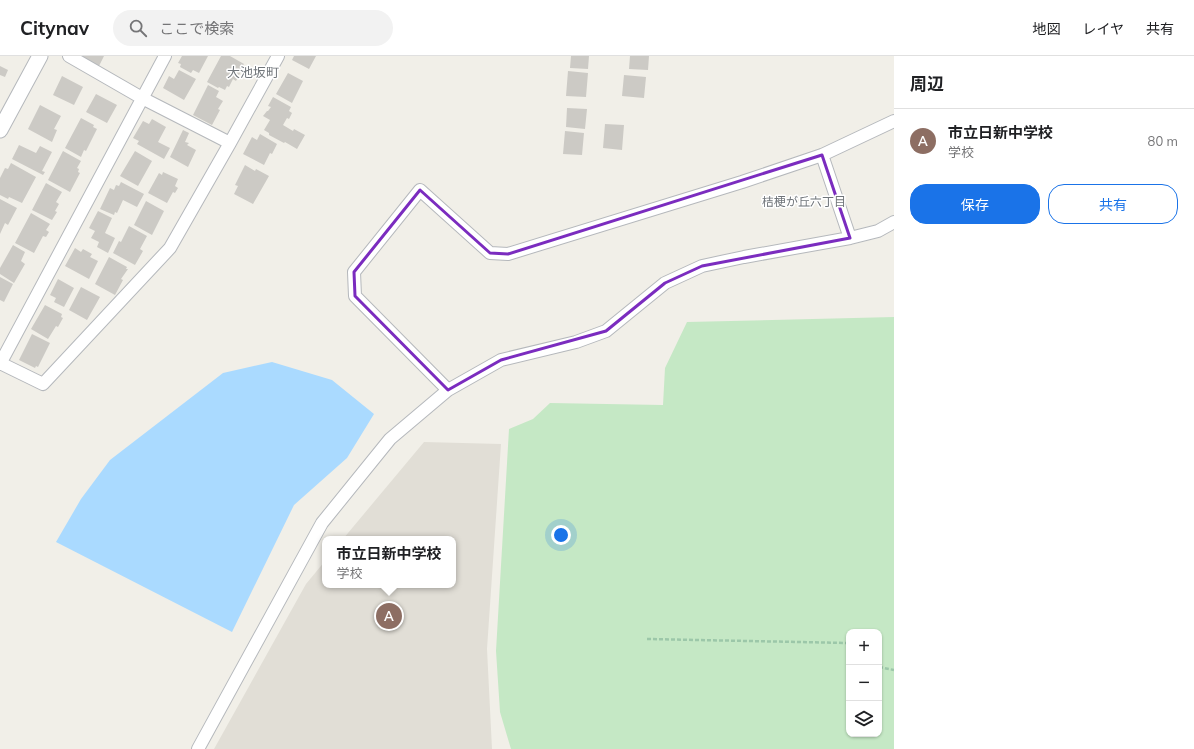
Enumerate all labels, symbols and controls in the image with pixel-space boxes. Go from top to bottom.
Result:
search box [113,10,393,46]
text: Citynav [20,16,89,40]
icon: search [127,17,149,39]
text: ここで検索 [159,19,234,38]
text: 地図 [1032,20,1060,38]
text: レイヤ [1082,20,1124,38]
text: 共有 [1146,20,1174,38]
district label: 大池坂町 [227,64,279,80]
text: 周辺 [910,73,944,94]
text: 市立日新中学校 [948,123,1053,142]
text: A [918,133,928,149]
text: 80 m [1148,133,1178,149]
text: 学校 [948,144,974,160]
button: 保存 [910,184,1040,224]
button: 共有 [1048,184,1178,224]
district label: 桔梗が丘六丁目 [762,194,846,209]
your location [551,525,571,545]
popup [322,536,456,588]
text: 市立日新中学校 [336,544,442,563]
text: 学校 [336,565,363,581]
pin: A [376,601,402,631]
map controls [846,629,882,737]
button: + [846,629,882,665]
button: − [846,665,882,701]
button: layers [846,701,882,737]

